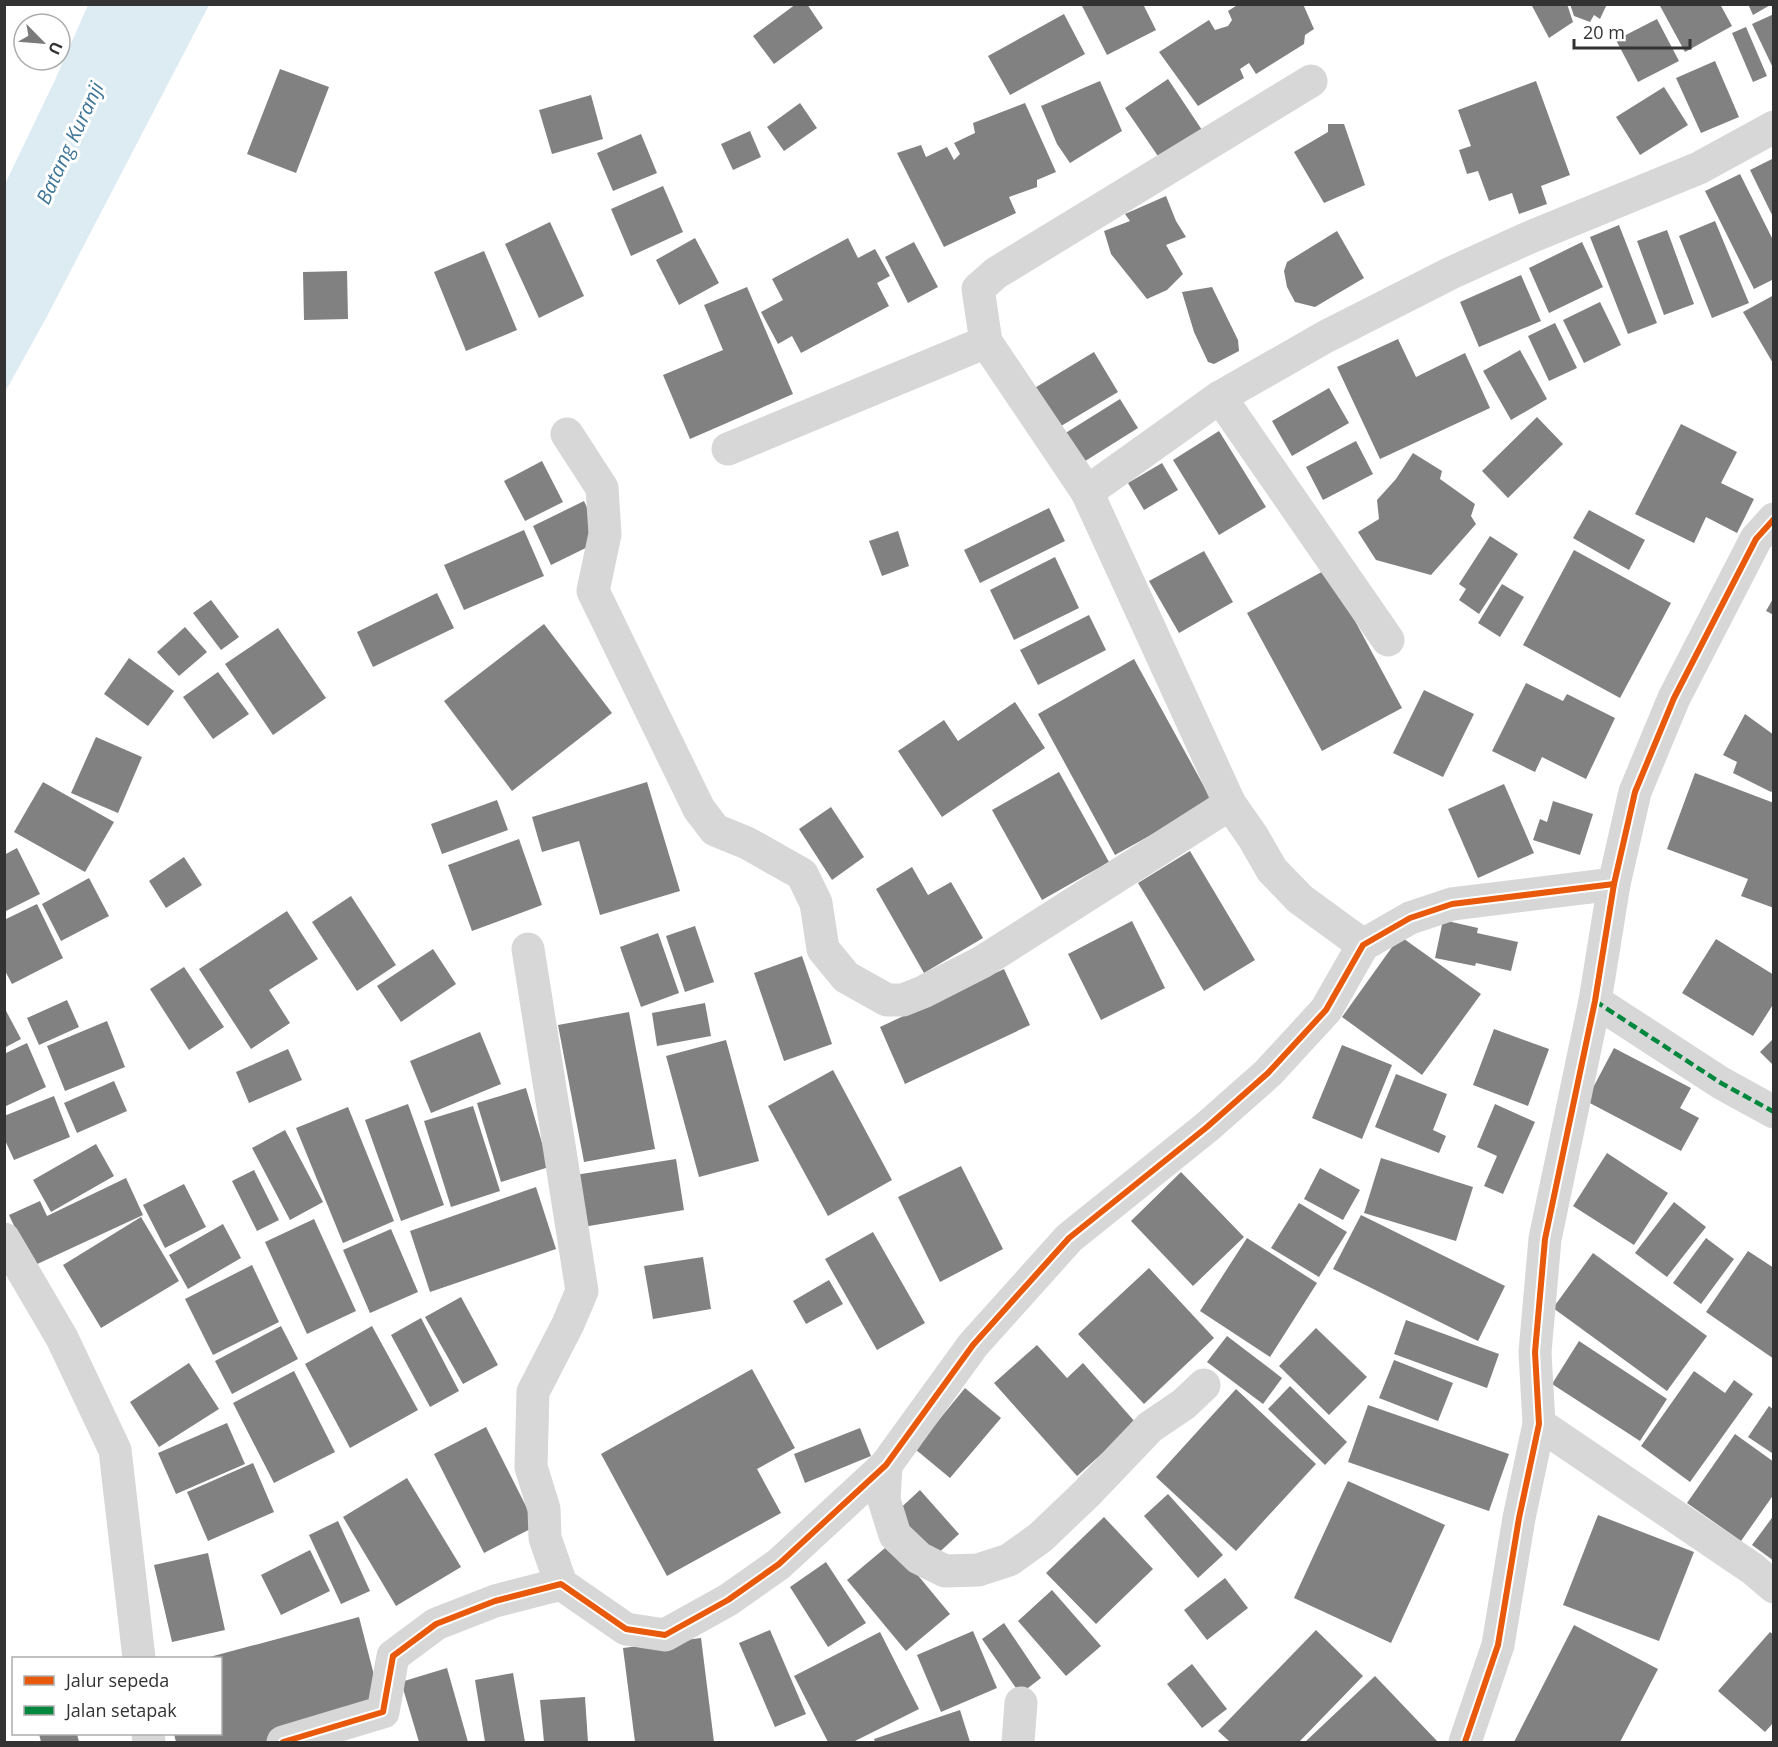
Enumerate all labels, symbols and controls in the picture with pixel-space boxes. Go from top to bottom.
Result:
north arrow [12,12,72,72]
scale bar [1574,12,1690,50]
text: 20 m [1583,20,1625,44]
text: U [43,38,68,58]
water label: Batang Kuranji [29,76,110,208]
legend [12,1657,222,1735]
text: Jalur sepeda [64,1668,169,1692]
text: Jalan setapak [64,1698,177,1722]

